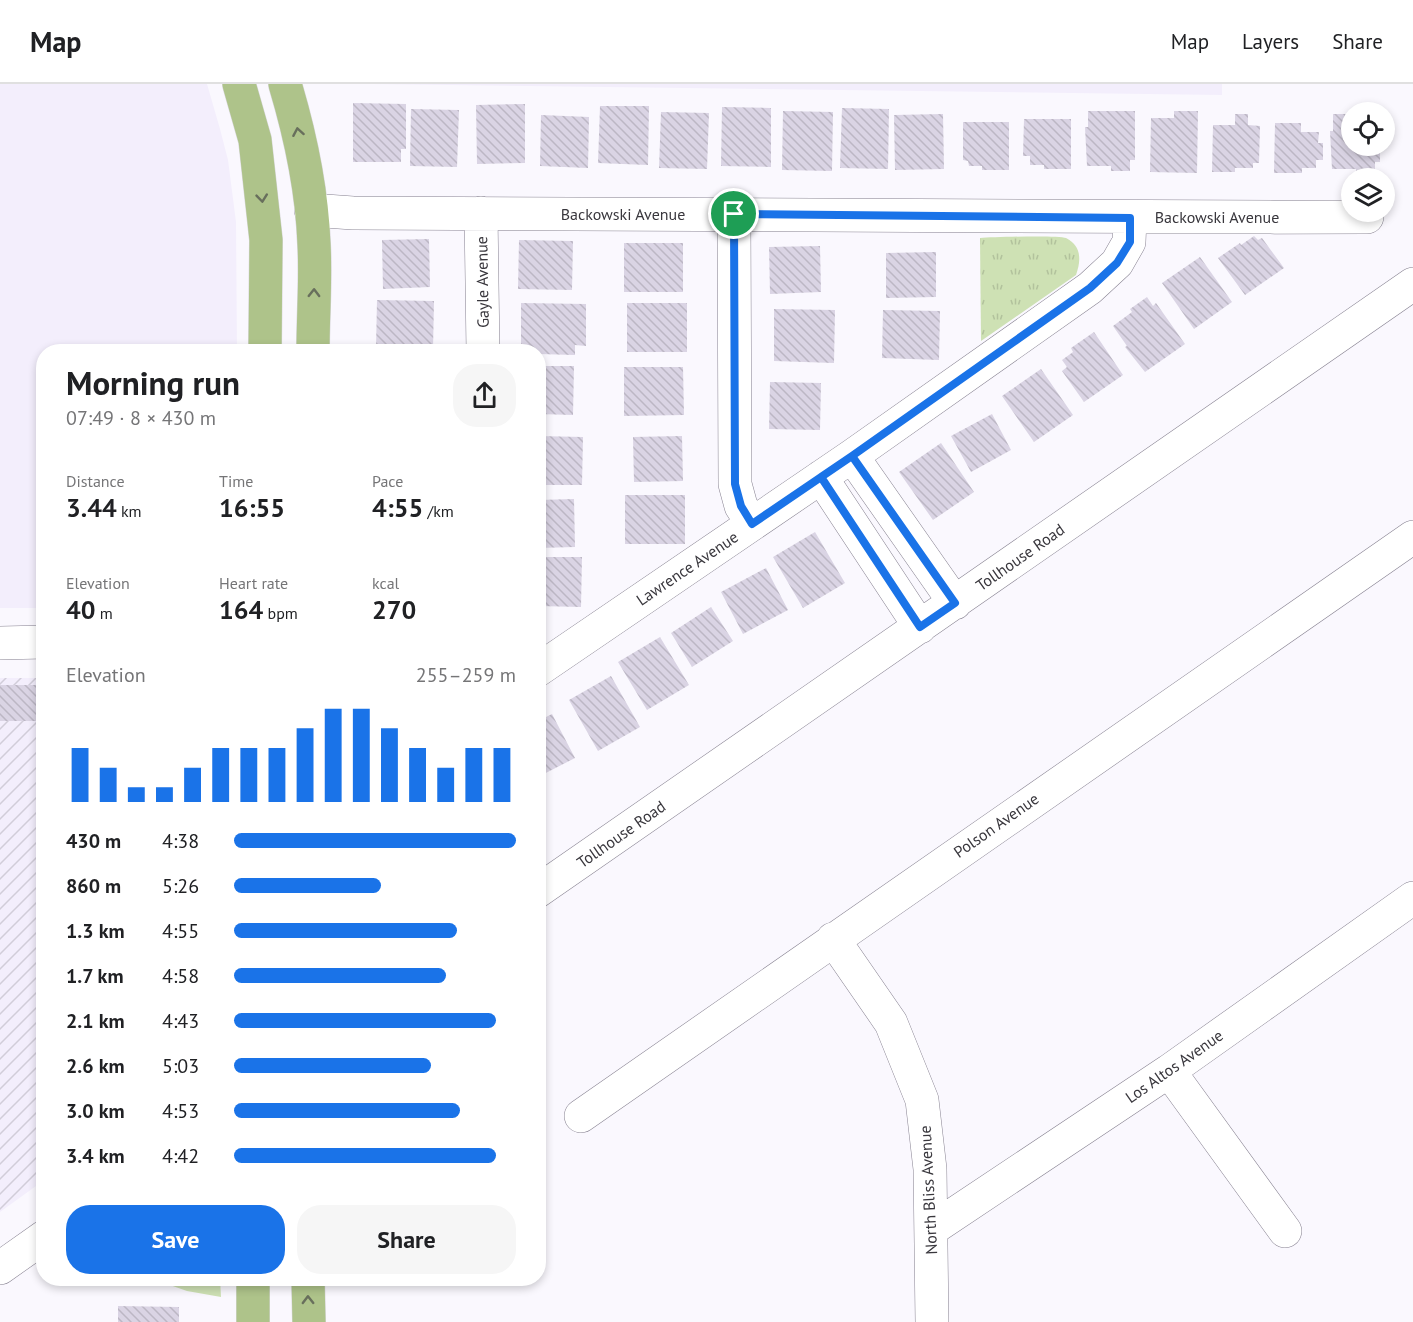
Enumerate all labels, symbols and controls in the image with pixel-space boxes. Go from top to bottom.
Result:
text: Map [30,23,81,60]
text: Map [1171,28,1209,55]
text: Layers [1242,28,1299,55]
text: Share [1332,28,1383,55]
map controls [1341,102,1395,222]
button: locate [1341,102,1395,156]
one-way arrow [292,127,304,137]
button: layers [1341,168,1395,222]
pin [708,188,759,239]
one-way arrow [255,193,267,202]
icon: arrive [717,197,750,230]
street label: Backowski Avenue [561,204,685,224]
street label: Backowski Avenue [1155,207,1279,227]
street label: Gayle Avenue [471,236,493,328]
one-way arrow [308,288,320,297]
text: Morning run [66,361,240,404]
button: share [453,364,516,427]
text: 07:49 · 8 × 430 m [66,405,216,431]
text: Distance [66,471,125,491]
text: Time [219,471,253,491]
text: Pace [372,471,403,491]
text: 3.44 [66,491,117,524]
text: 16:55 [219,491,285,524]
text: 4:55 [372,491,423,524]
text: km [117,501,142,521]
text: /km [423,501,454,521]
street label: Tollhouse Road [972,519,1068,595]
street label: Lawrence Avenue [632,527,742,609]
text: Elevation [66,573,130,593]
text: Heart rate [219,573,288,593]
text: kcal [372,573,399,593]
text: 40 [66,593,95,626]
text: 164 [219,593,263,626]
text: 270 [372,593,416,626]
text: m [95,603,113,623]
text: bpm [263,603,298,623]
text: Elevation [66,662,146,688]
text: 255–259 m [416,662,516,688]
street label: Polson Avenue [950,788,1042,862]
street label: Tollhouse Road [573,796,669,872]
text: 430 m [66,828,121,854]
text: 4:38 [162,828,199,854]
text: 860 m [66,873,121,899]
text: 5:26 [162,873,199,899]
text: 1.3 km [66,918,125,944]
text: 4:55 [162,918,199,944]
text: 1.7 km [66,963,124,989]
text: 4:58 [162,963,199,989]
text: 2.1 km [66,1008,125,1034]
text: 4:43 [162,1008,199,1034]
street label: Los Altos Avenue [1121,1025,1227,1107]
text: 2.6 km [66,1053,125,1079]
text: 5:03 [162,1053,199,1079]
text: 3.0 km [66,1098,125,1124]
text: 4:53 [162,1098,199,1124]
street label: North Bliss Avenue [915,1125,941,1255]
text: 3.4 km [66,1143,125,1169]
text: 4:42 [162,1143,199,1169]
button: Save [66,1205,285,1274]
button: Share [297,1205,516,1274]
one-way arrow [302,1295,315,1304]

